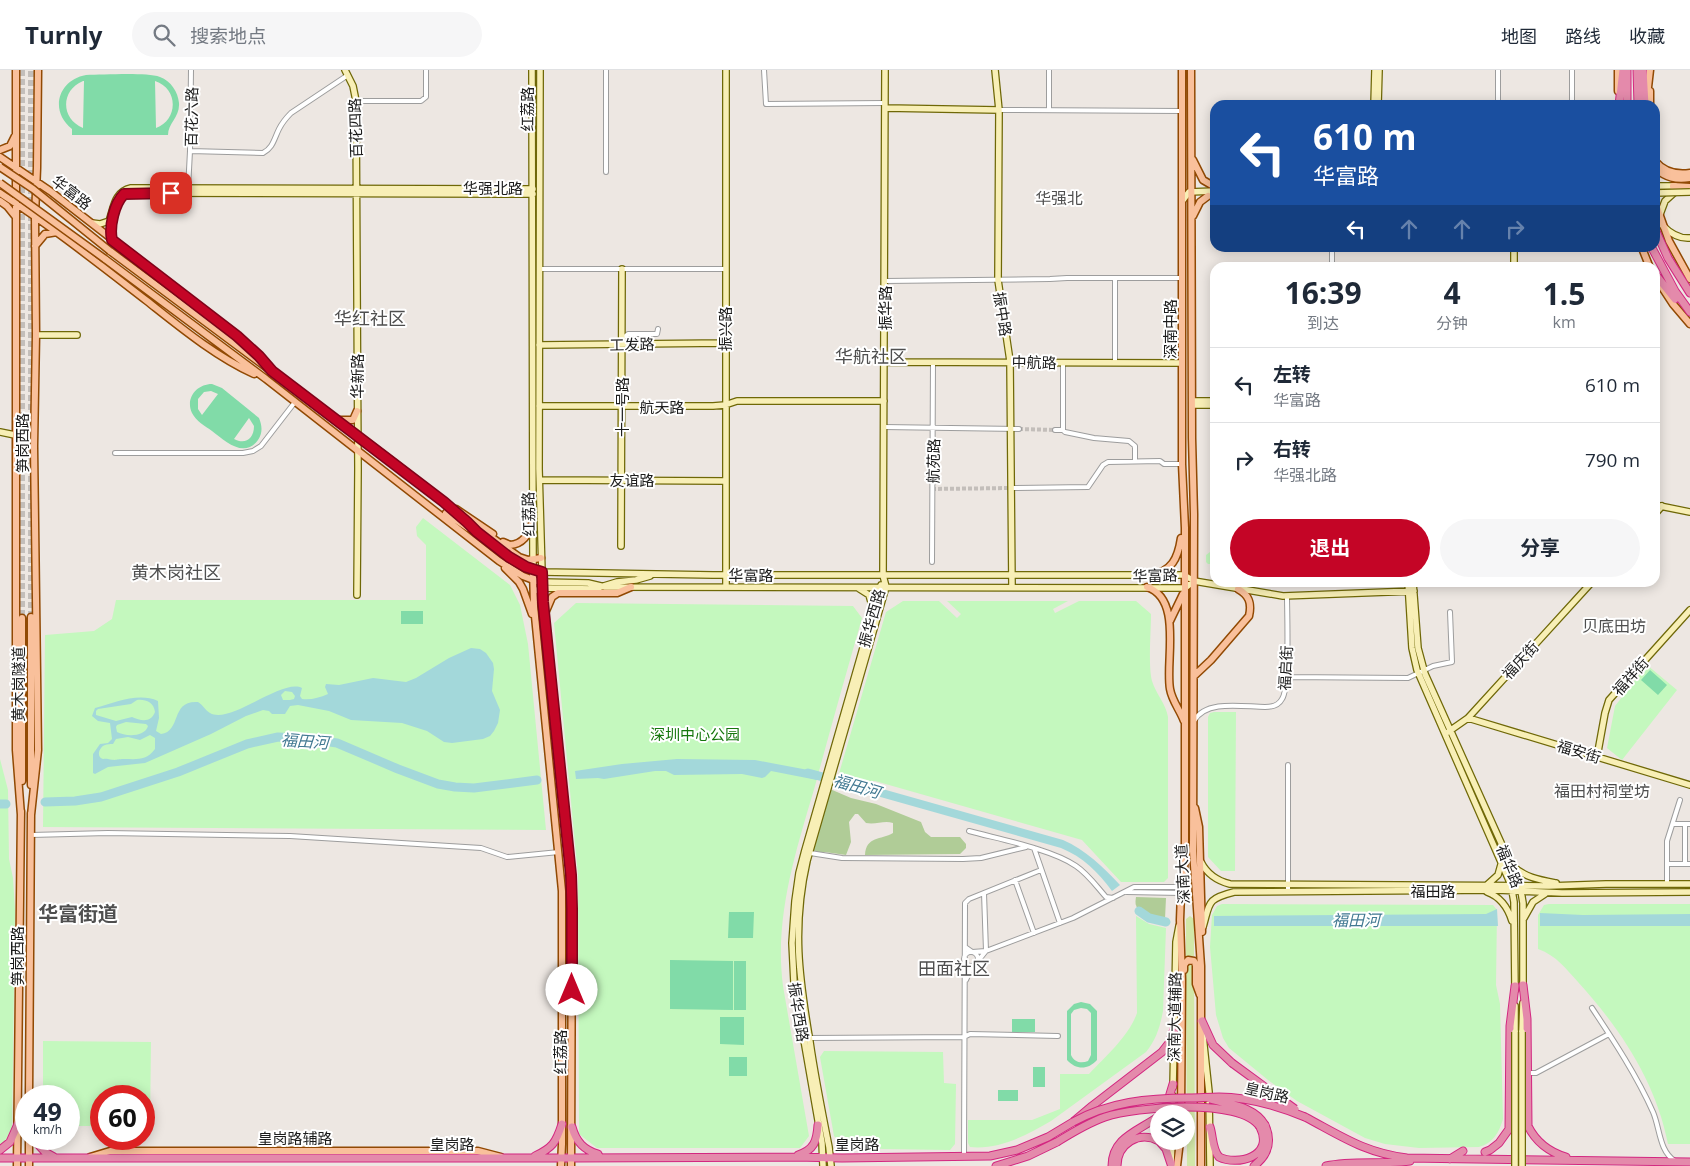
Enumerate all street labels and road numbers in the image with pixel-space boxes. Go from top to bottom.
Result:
street label: 红荔路 [517,86,537,132]
street label: 百花六路 [180,87,202,147]
street label: 百花四路 [344,98,366,158]
street label: 华富路 [48,170,96,214]
street label: 华强北路 [463,178,523,198]
street label: 振华路 [875,285,895,331]
street label: 振中路 [990,290,1016,338]
street label: 深南中路 [1160,299,1180,359]
street label: 振兴路 [715,306,735,352]
street label: 工发路 [609,334,655,354]
street label: 中航路 [1011,352,1057,372]
street label: 华新路 [347,353,367,399]
street label: 十一号路 [612,377,632,437]
street label: 航天路 [639,397,685,417]
street label: 笋岗西路 [12,413,32,473]
street label: 航苑路 [923,438,943,484]
street label: 友谊路 [609,470,655,490]
street label: 红荔路 [518,491,538,537]
street label: 华富路 [728,565,774,585]
street label: 华富路 [1132,565,1178,585]
street label: 振华西路 [853,586,889,650]
street label: 福庆街 [1497,637,1543,683]
street label: 福启街 [1274,645,1296,691]
street label: 黄木岗隧道 [8,646,28,722]
street label: 福祥街 [1608,653,1652,699]
street label: 福安街 [1555,735,1603,767]
street label: 福华路 [1492,841,1528,891]
street label: 深南大道 [1170,844,1194,904]
street label: 福田路 [1410,881,1456,901]
street label: 笋岗西路 [7,926,27,986]
street label: 深南大道辅路 [1163,972,1185,1062]
street label: 振华西路 [784,981,814,1043]
street label: 红荔路 [550,1029,570,1075]
street label: 皇岗路 [1243,1077,1291,1107]
street label: 皇岗路辅路 [257,1128,333,1148]
street label: 皇岗路 [429,1134,475,1154]
street label: 皇岗路 [834,1134,880,1154]

